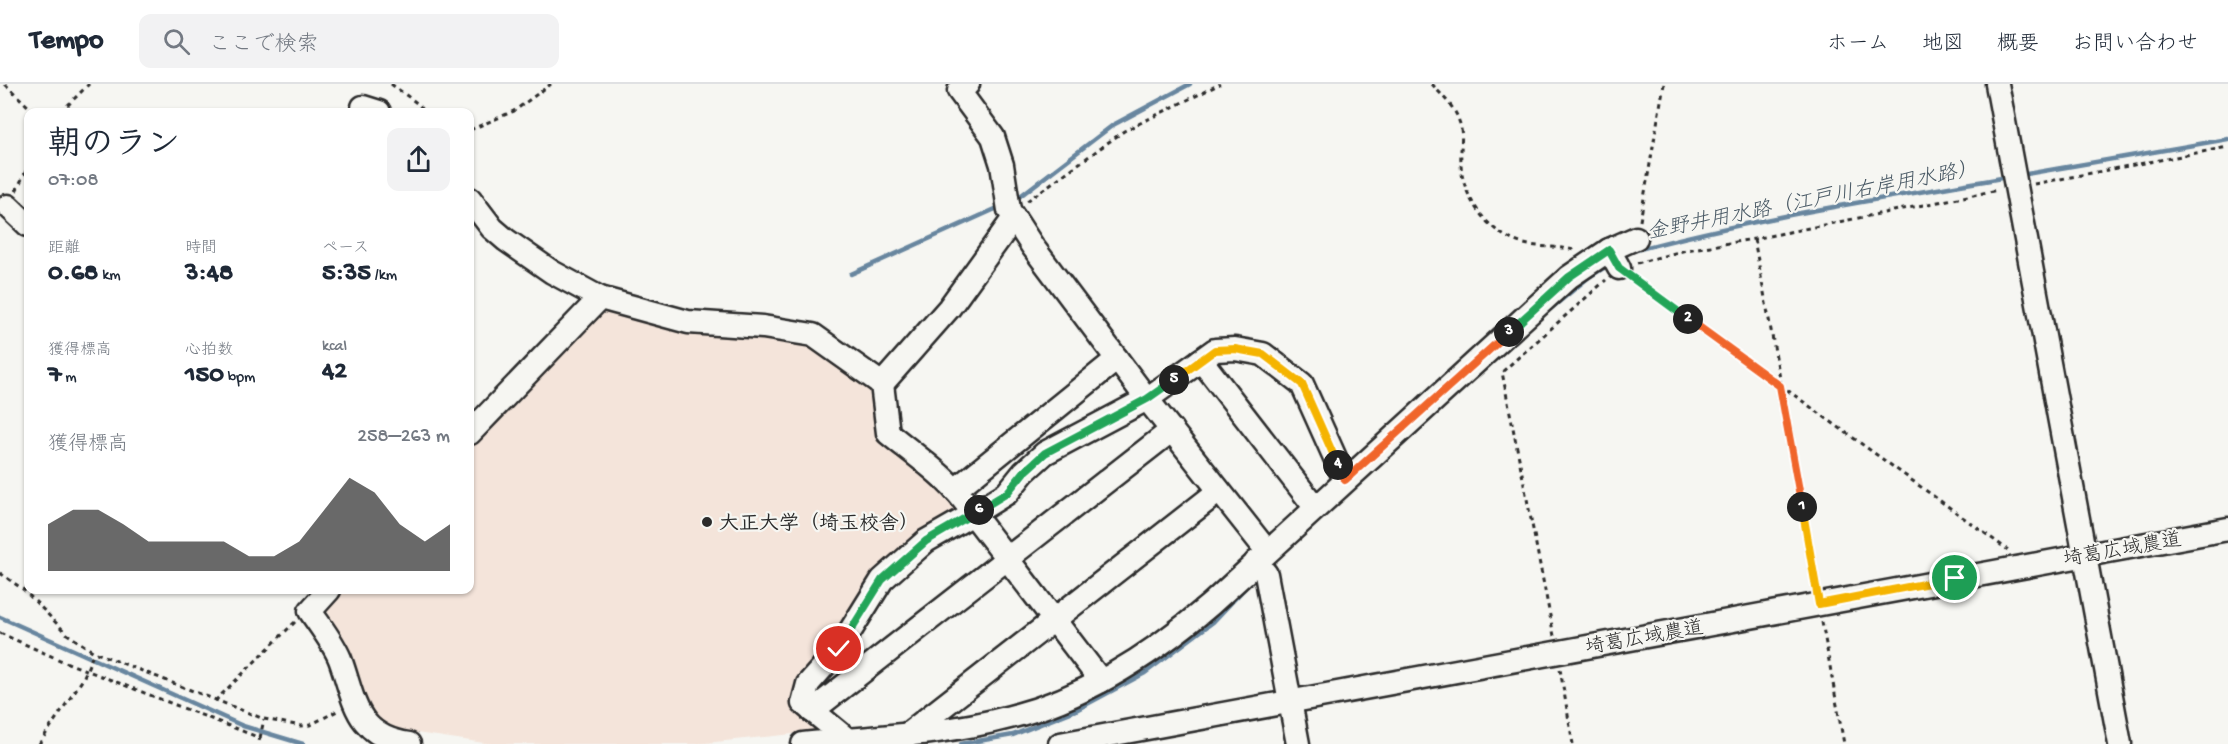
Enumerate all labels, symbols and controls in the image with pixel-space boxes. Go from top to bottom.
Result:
search box [139,14,559,68]
text: Tempo [30,25,103,58]
icon: search [160,25,193,58]
text: ここで検索 [208,33,318,59]
text: ホーム [1827,33,1889,58]
text: 地図 [1922,33,1964,58]
text: 概要 [1997,33,2039,58]
text: お問い合わせ [2072,33,2198,58]
text: 朝のラン [48,128,180,166]
button: share [387,128,450,191]
water label: 金野井用水路（江戸川右岸用水路） [1645,156,1980,247]
text: 07:08 [48,170,98,193]
text: 距離 [48,240,80,259]
text: 時間 [185,240,217,259]
text: ペース [322,240,369,259]
text: 0.68 [48,259,98,290]
text: 3:48 [185,259,233,290]
text: 5:35 [322,259,371,290]
text: km [98,267,121,286]
text: /km [371,267,397,286]
pin: 2 [1673,304,1703,334]
text: 2 [1684,309,1692,328]
pin: 3 [1494,317,1524,347]
text: 3 [1505,322,1513,341]
text: kcal [322,338,347,357]
text: 獲得標高 [48,342,112,361]
text: 心拍数 [185,342,233,361]
text: 42 [322,357,347,388]
text: 7 [48,361,62,392]
text: 150 [185,361,224,392]
pin: 5 [1159,365,1189,395]
text: m [62,369,77,388]
text: bpm [224,369,255,388]
text: 5 [1170,370,1178,389]
text: 258–263 m [357,426,450,449]
text: 獲得標高 [48,434,128,457]
pin: 4 [1323,450,1353,480]
text: 4 [1334,455,1342,474]
pin: 1 [1787,492,1817,522]
pin: 6 [964,495,994,525]
text: 1 [1799,497,1805,516]
text: 6 [975,500,983,519]
place label: 大正大学（埼玉校舎） [719,512,919,537]
marker: 大正大学（埼玉校舎） [700,515,714,529]
street label: 埼葛広域農道 [2061,528,2184,573]
pin [1929,552,1980,603]
icon: arrive [1938,561,1971,594]
street label: 埼葛広域農道 [1583,616,1706,661]
pin [813,623,864,674]
icon: check [822,632,855,665]

